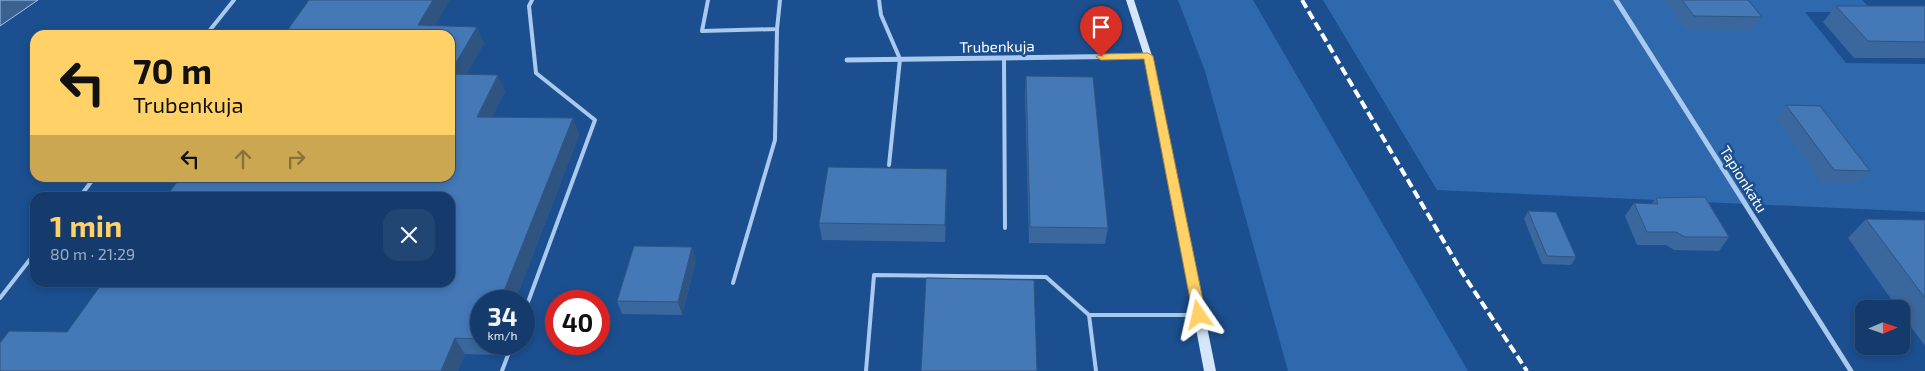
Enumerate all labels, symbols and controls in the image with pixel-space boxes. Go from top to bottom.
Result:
pin [1080,6,1122,57]
icon: arrive [1087,13,1115,41]
street label: Trubenkuja [959,36,1035,57]
text: 70 m [133,49,212,91]
icon: left [50,50,115,115]
text: Trubenkuja [133,91,244,117]
street label: Tapionkatu [1716,142,1772,216]
icon: left [176,145,204,173]
icon: ahead [229,145,257,173]
icon: right [282,145,310,173]
text: 1 min [50,207,122,243]
button: close [383,209,435,261]
text: 80 m · 21:29 [50,244,135,263]
position arrow [1172,288,1224,340]
speed limit sign: 40 [545,290,610,355]
north arrow [1855,300,1910,355]
map controls [1855,300,1910,355]
text: 34 [487,301,518,331]
text: km/h [488,328,517,342]

